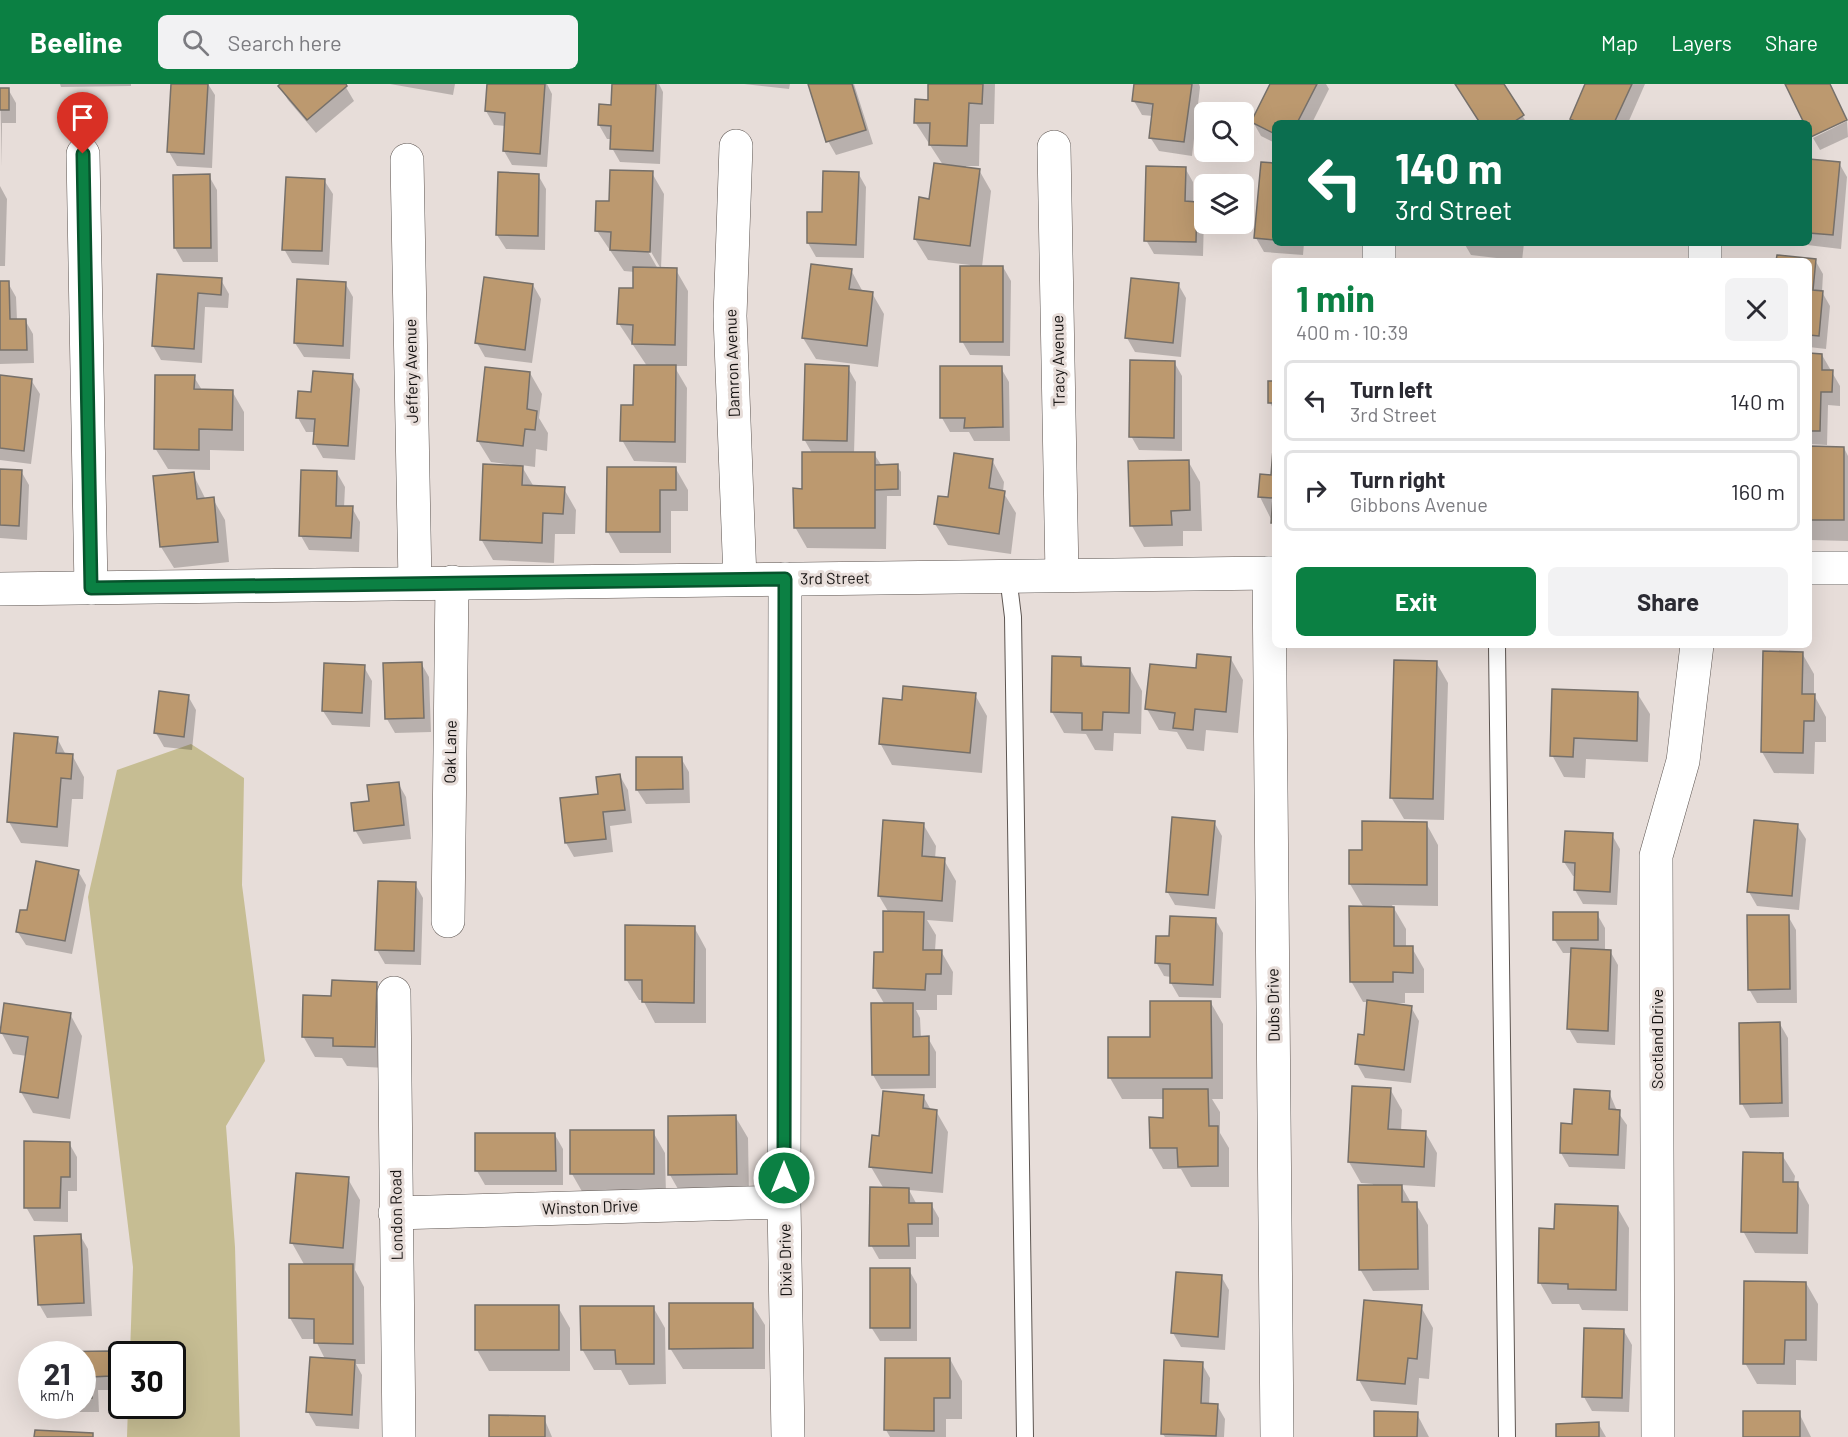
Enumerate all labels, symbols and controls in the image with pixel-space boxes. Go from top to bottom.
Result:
search box [158,15,578,69]
text: Beeline [30,25,122,59]
icon: search [179,26,212,59]
text: Search here [227,29,342,55]
text: Map [1601,30,1638,55]
text: Layers [1671,30,1732,55]
text: Share [1765,30,1818,55]
pin [57,92,108,154]
icon: arrive [66,101,99,134]
map controls [1194,102,1254,234]
button: search [1194,102,1254,162]
text: 140 m [1395,142,1503,192]
icon: left [1296,144,1374,222]
button: layers [1194,174,1254,234]
text: 3rd Street [1395,193,1512,225]
text: 1 min [1296,276,1375,319]
button: close [1725,278,1788,341]
street label: Damron Avenue [720,309,743,417]
street label: Tracy Avenue [1047,315,1068,407]
street label: Jeffery Avenue [400,319,421,423]
text: 400 m · 10:39 [1296,320,1408,344]
text: Turn left [1350,376,1433,402]
icon: left [1299,384,1332,417]
text: 140 m [1730,388,1785,414]
text: 3rd Street [1350,402,1437,426]
text: Turn right [1350,466,1445,492]
icon: right [1299,474,1332,507]
text: 160 m [1731,478,1785,504]
text: Gibbons Avenue [1350,492,1488,516]
street label: 3rd Street [800,567,870,588]
button: Exit [1296,567,1536,636]
button: Share [1548,567,1788,636]
street label: Oak Lane [439,720,460,784]
street label: Dubs Drive [1262,968,1283,1042]
street label: Scotland Drive [1647,989,1666,1089]
position arrow [752,1146,816,1210]
street label: London Road [385,1169,406,1261]
street label: Winston Drive [542,1195,638,1218]
street label: Dixie Drive [774,1223,795,1297]
speed limit sign: 30 [108,1341,186,1419]
text: 21 [43,1355,71,1391]
text: km/h [40,1386,74,1404]

